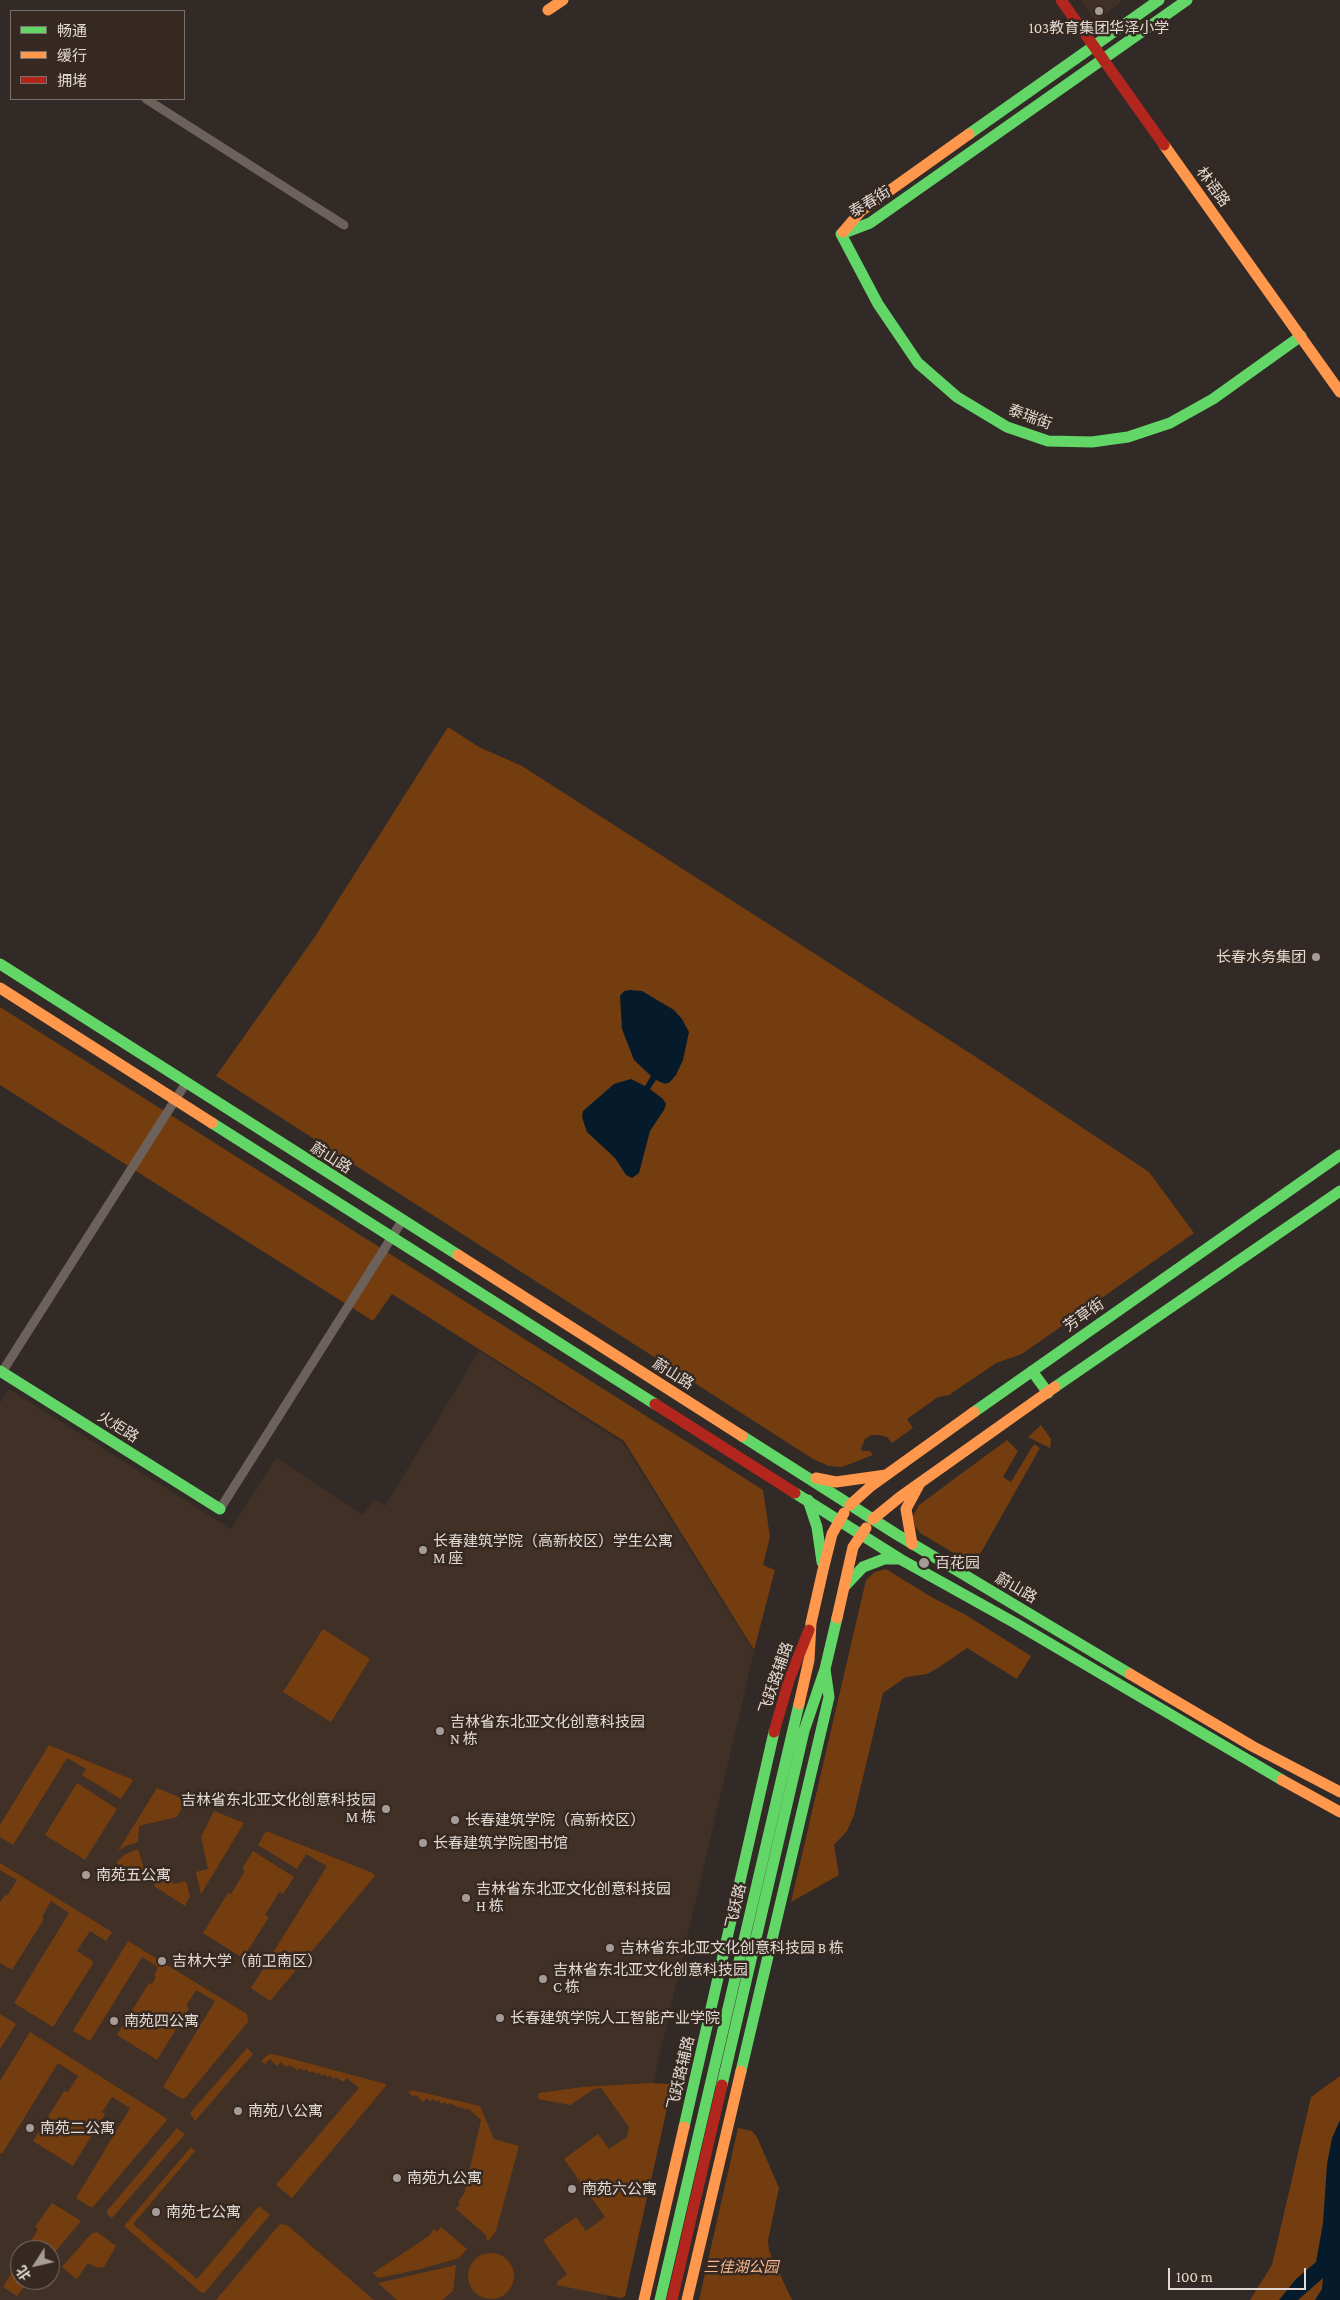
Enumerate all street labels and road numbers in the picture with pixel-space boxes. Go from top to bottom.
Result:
street label: 林语路 [1192,164,1234,210]
street label: 泰春街 [846,183,894,221]
street label: 泰瑞街 [1006,401,1054,433]
street label: 蔚山路 [307,1138,355,1178]
street label: 芳草街 [1060,1295,1108,1335]
street label: 蔚山路 [649,1354,697,1394]
street label: 火炬路 [94,1407,142,1447]
street label: 蔚山路 [992,1569,1040,1607]
street label: 飞跃路辅路 [755,1640,797,1716]
street label: 飞跃路 [722,1882,750,1930]
street label: 飞跃路辅路 [664,2034,698,2112]

